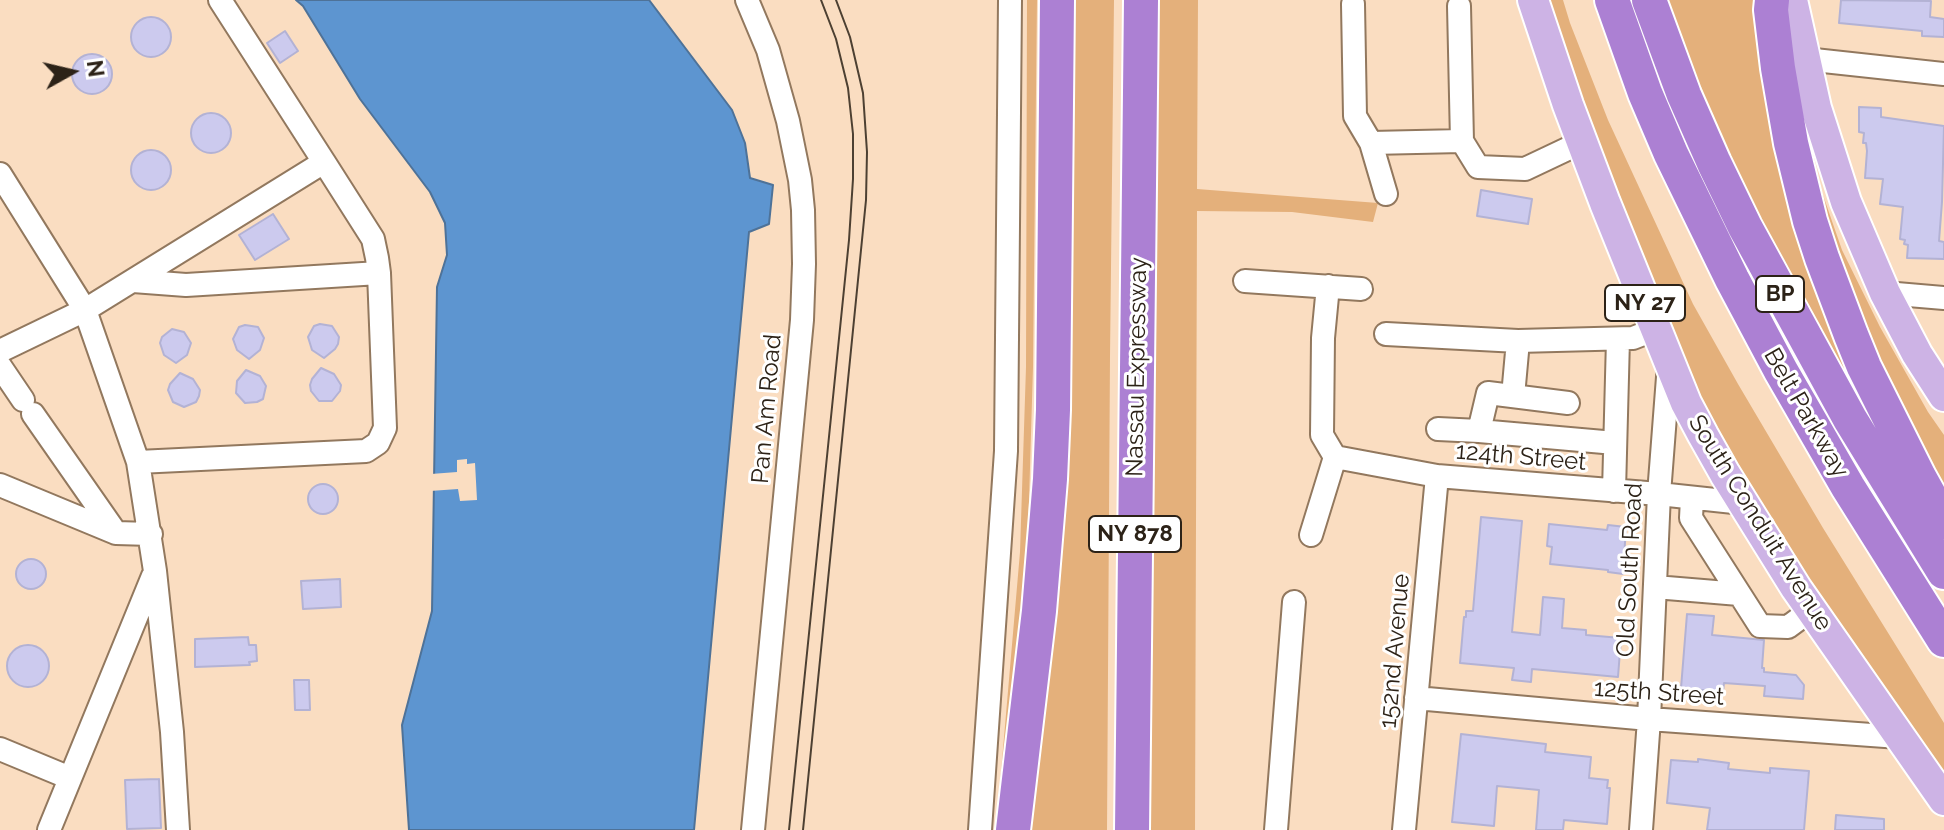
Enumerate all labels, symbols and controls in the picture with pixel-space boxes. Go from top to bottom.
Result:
north arrow [32,32,112,112]
text: N [82,59,110,79]
street label: Nassau Expressway [1121,257,1153,477]
road number: BP [1756,276,1804,312]
road number: NY 27 [1605,285,1685,321]
street label: Pan Am Road [746,333,788,485]
street label: Belt Parkway [1757,343,1855,483]
street label: South Conduit Avenue [1682,410,1838,636]
street label: 124th Street [1455,437,1587,477]
street label: Old South Road [1611,482,1649,658]
road number: NY 878 [1089,516,1181,552]
street label: 152nd Avenue [1374,572,1416,730]
street label: 125th Street [1593,674,1725,712]

